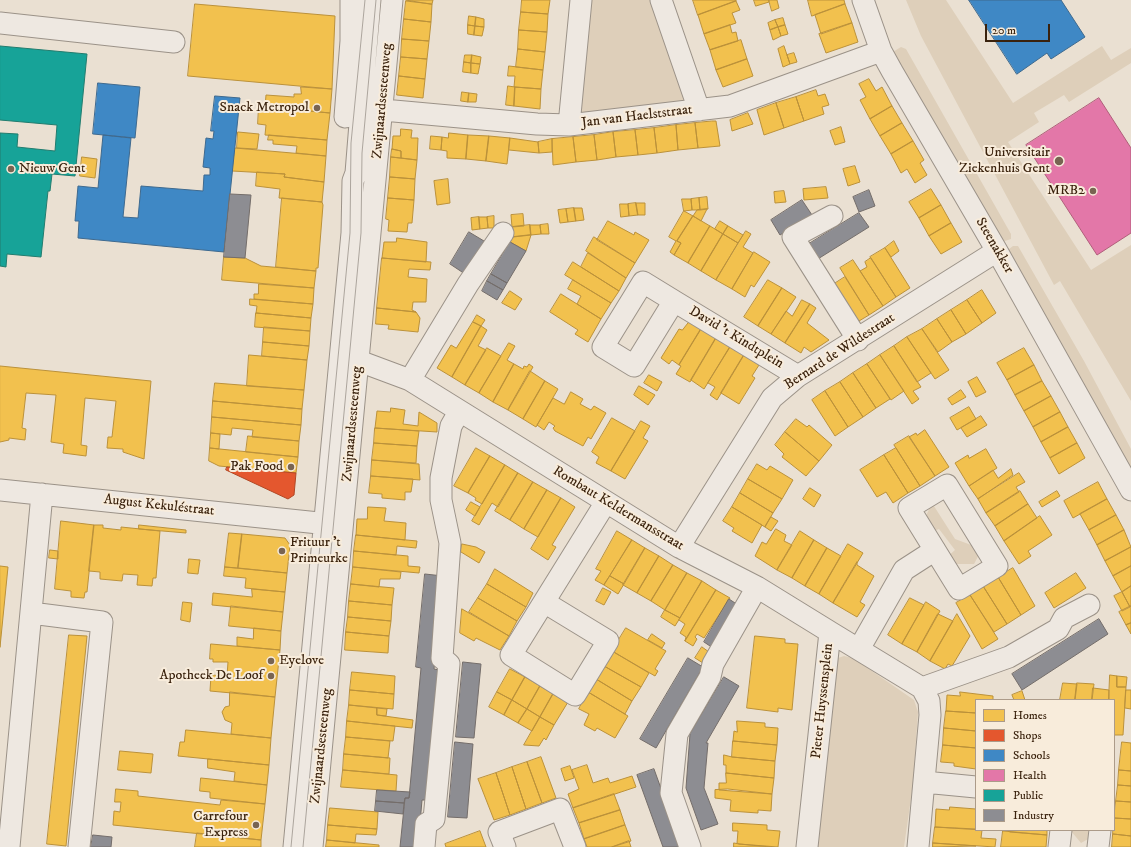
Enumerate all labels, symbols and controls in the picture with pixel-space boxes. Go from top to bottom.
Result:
scale bar [987,16,1052,42]
text: 20 m [992,23,1016,38]
street label: Zwijnaardsesteenweg [370,42,396,160]
place label: Snack Metropol [220,100,309,116]
street label: Jan van Haelststraat [581,102,693,132]
marker: Snack Metropol [312,103,322,113]
place label: Universitair Ziekenhuis Gent [959,145,1050,178]
marker: Universitair Ziekenhuis Gent [1053,155,1065,167]
place label: Nieuw Gent [19,161,86,177]
marker: Nieuw Gent [6,164,16,174]
place label: MRB2 [1047,183,1085,199]
marker: MRB2 [1088,186,1098,196]
street label: Steenakker [971,215,1017,277]
street label: David 't Kindtplein [686,303,786,373]
street label: Bernard de Wildestraat [782,310,898,394]
street label: Zwijnaardsesteenweg [340,365,366,483]
place label: Pak Food [230,459,283,475]
marker: Pak Food [286,462,296,472]
street label: Rombaut Keldermansstraat [549,463,687,555]
street label: August Kekuléstraat [103,492,215,520]
place label: Frituur 't Primeurke [290,535,348,568]
marker: Frituur 't Primeurke [277,546,287,556]
street label: Pieter Huyssensplein [809,642,837,760]
place label: Eyelove [279,653,324,669]
marker: Eyelove [266,656,276,666]
place label: Apotheek De Loof [160,668,263,684]
marker: Apotheek De Loof [266,671,276,681]
street label: Zwijnaardsesteenweg [308,687,336,805]
legend [975,699,1115,831]
text: Homes [1013,708,1047,723]
text: Shops [1013,728,1041,743]
text: Schools [1013,748,1050,763]
text: Health [1013,768,1047,783]
text: Public [1013,788,1043,803]
text: Industry [1013,808,1054,823]
place label: Carrefour Express [193,809,248,842]
marker: Carrefour Express [251,820,261,830]

